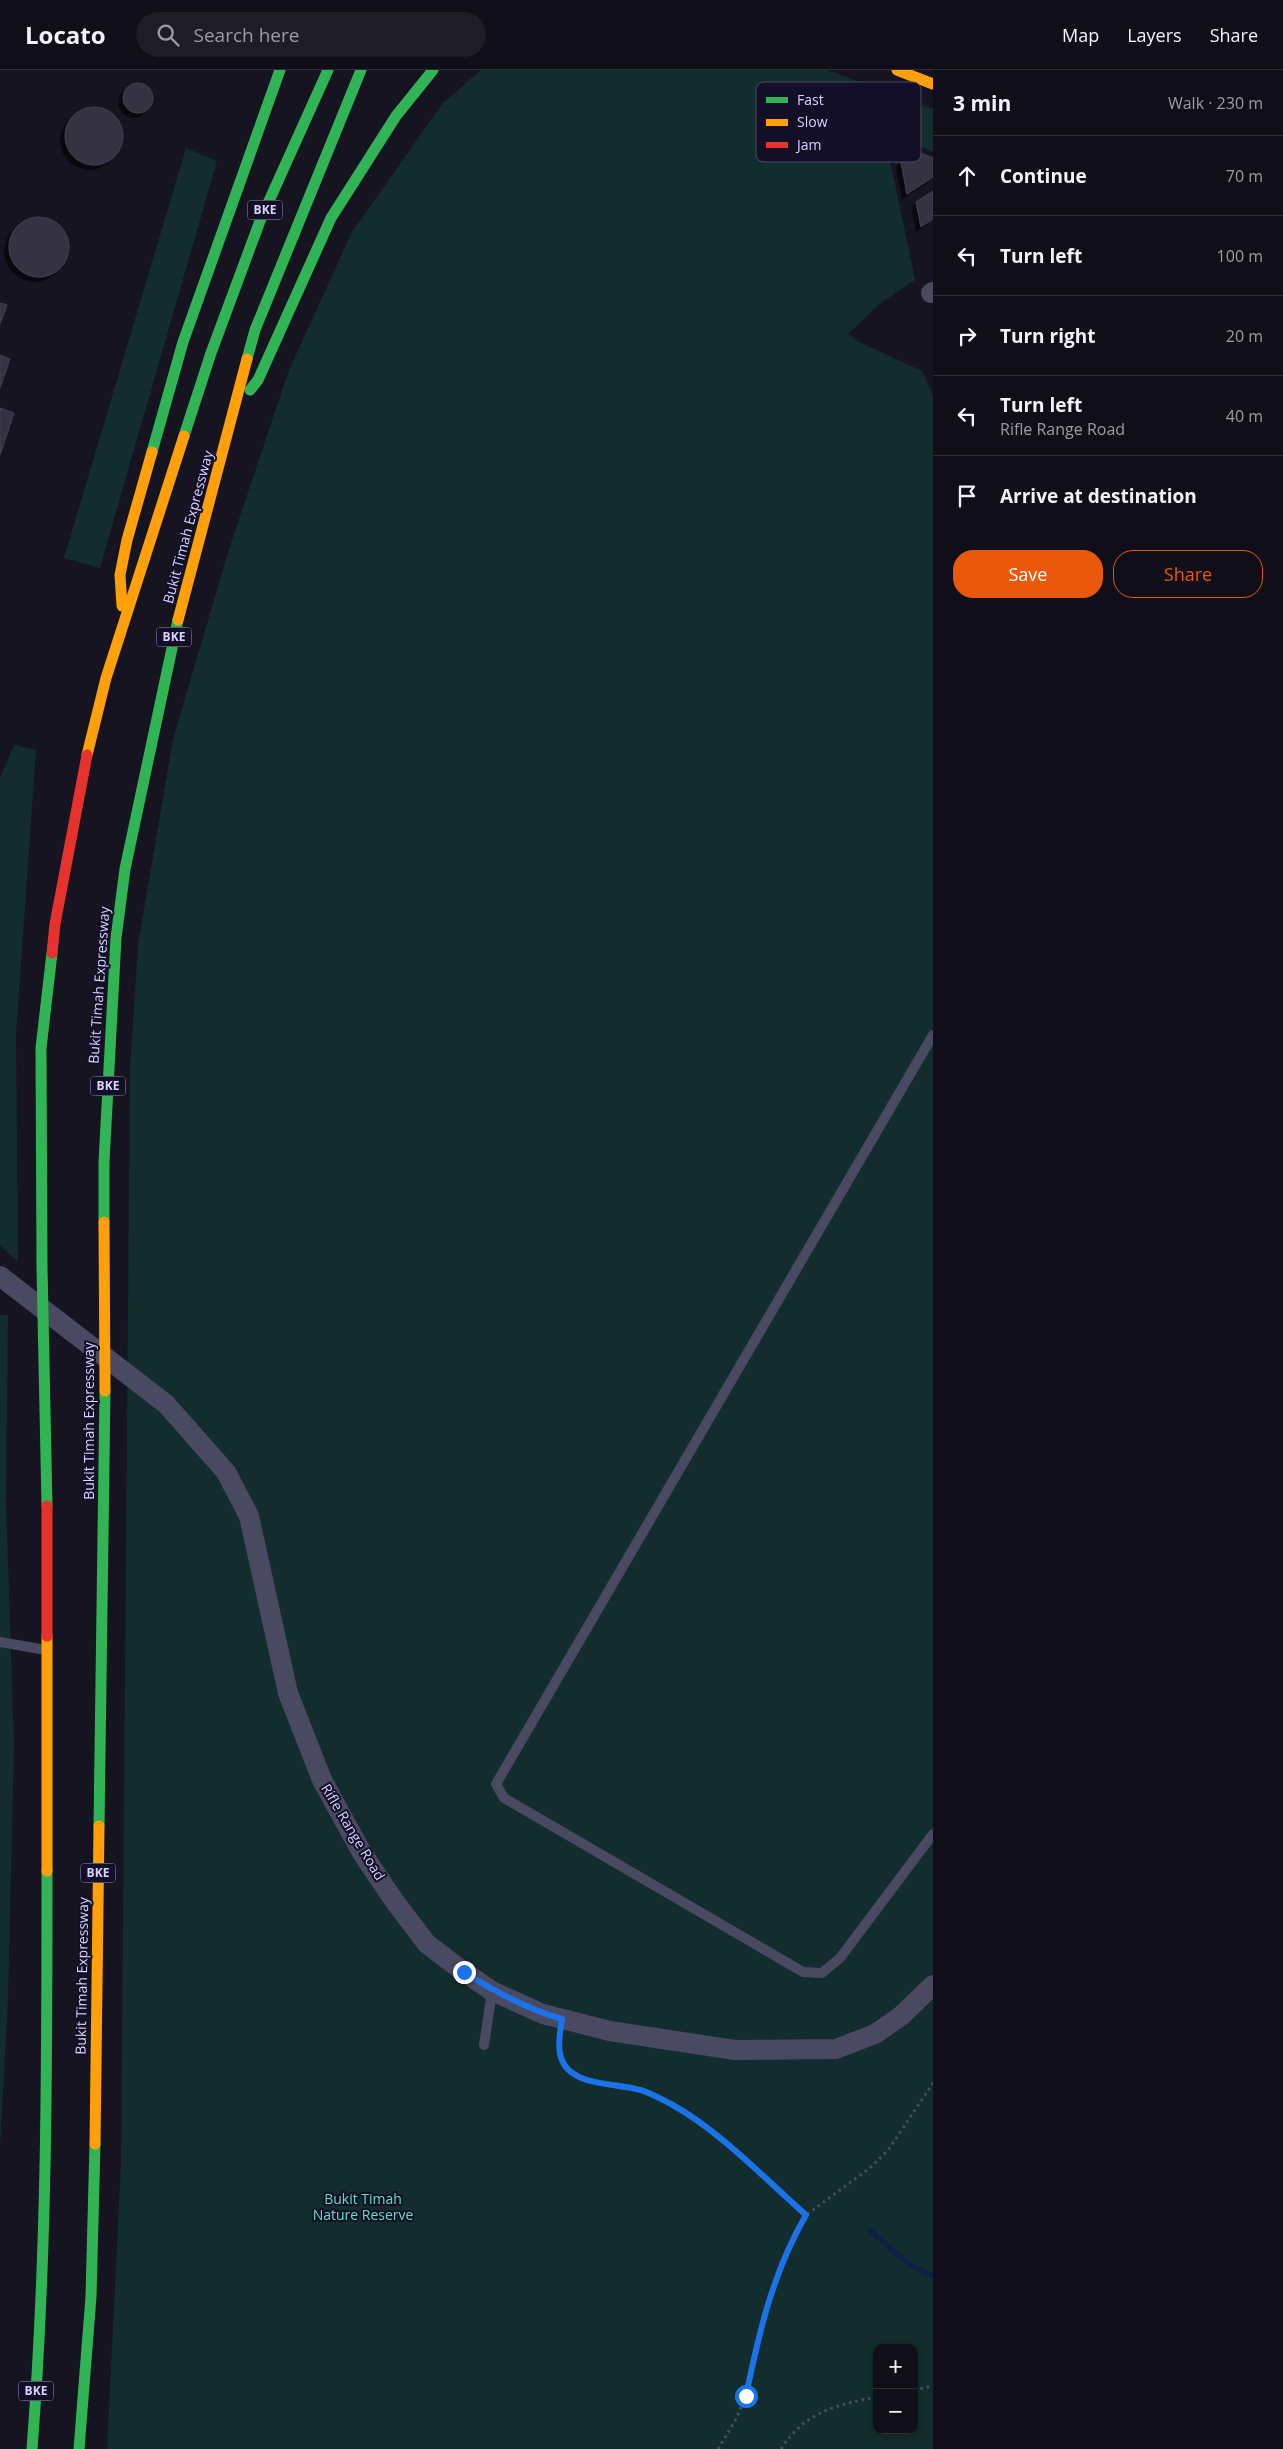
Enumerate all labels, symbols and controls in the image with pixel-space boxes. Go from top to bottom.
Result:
search box [136,12,486,57]
text: Locato [25,18,106,51]
icon: search [154,21,182,49]
text: Search here [194,22,299,48]
text: Map [1062,23,1099,47]
text: Layers [1127,23,1182,47]
text: Share [1210,23,1258,47]
legend [756,82,921,162]
text: 3 min [953,89,1011,117]
text: Fast [797,90,824,109]
text: Walk · 230 m [1168,92,1263,114]
text: Slow [797,112,828,131]
text: Jam [795,135,822,154]
icon: ahead [953,162,981,190]
text: Continue [1000,163,1087,189]
text: 70 m [1226,165,1263,187]
road number: BKE [248,200,282,220]
icon: left [953,242,981,270]
text: Turn left [1000,243,1082,269]
text: 100 m [1217,245,1263,267]
icon: right [953,322,981,350]
text: Turn right [1000,323,1095,349]
text: 20 m [1226,325,1263,347]
text: Turn left [1000,392,1082,418]
icon: left [953,402,981,430]
text: 40 m [1226,405,1263,427]
text: Rifle Range Road [1000,418,1125,440]
street label: Bukit Timah Expressway [158,447,217,605]
icon: arrive [953,482,981,510]
text: Arrive at destination [1000,483,1197,509]
button: Save [953,550,1103,598]
button: Share [1113,550,1263,598]
road number: BKE [156,628,192,646]
street label: Bukit Timah Expressway [84,905,114,1064]
road number: BKE [90,1076,126,1096]
street label: Bukit Timah Expressway [79,1341,98,1500]
street label: Rifle Range Road [317,1780,390,1884]
road number: BKE [80,1864,116,1882]
street label: Bukit Timah Expressway [71,1896,92,2055]
route end [453,1961,476,1984]
park label: Bukit Timah Nature Reserve [313,2189,413,2224]
map controls [873,2344,918,2434]
button: + [873,2344,918,2389]
road number: BKE [18,2382,54,2400]
route start [735,2385,758,2408]
button: − [873,2389,918,2434]

